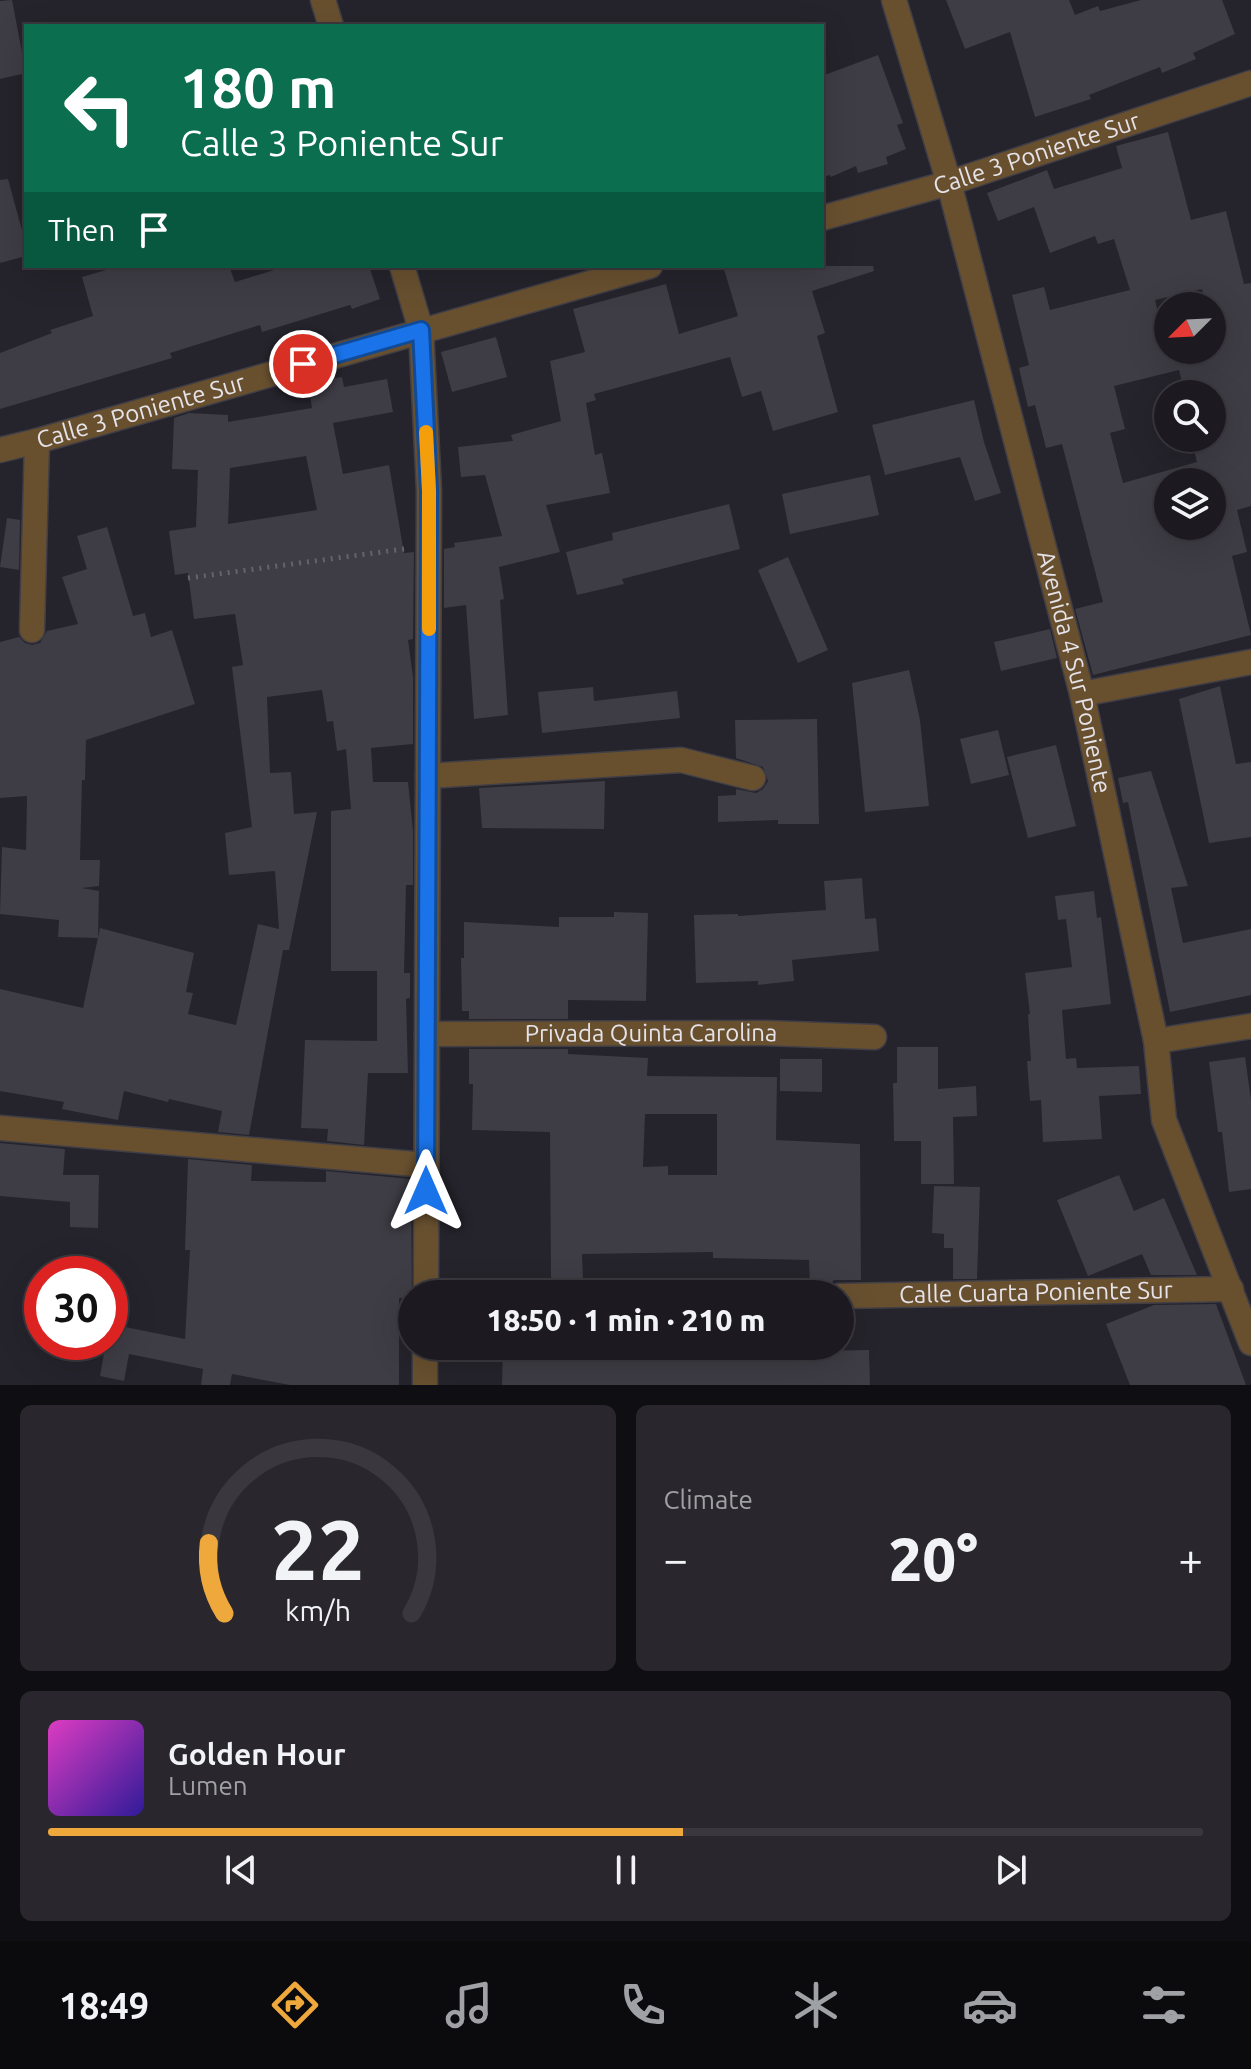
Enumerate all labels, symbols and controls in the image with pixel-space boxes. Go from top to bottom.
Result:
icon: left [48,56,152,160]
text: 180 m [180,56,336,119]
street label: Calle 3 Poniente Sur [930,107,1143,200]
text: Calle 3 Poniente Sur [180,122,503,163]
icon: arrive [132,208,176,252]
text: Then [48,213,116,247]
north arrow [1154,292,1226,364]
map controls [1154,292,1226,540]
pin [269,330,337,398]
icon: arrive [281,342,325,386]
street label: Calle 3 Poniente Sur [33,368,248,453]
button: search [1154,380,1226,452]
button: layers [1154,468,1226,540]
street label: Avenida 4 Sur Poniente [1032,548,1117,796]
street label: Privada Quinta Carolina [525,1019,778,1047]
position arrow [384,1149,468,1233]
speed limit sign: 30 [24,1256,128,1360]
street label: Calle Cuarta Poniente Sur [899,1276,1173,1308]
text: 18:50 · 1 min · 210 m [487,1303,765,1337]
text: Climate [664,1485,753,1514]
text: 22 [271,1502,365,1596]
text: 20° [889,1525,978,1592]
text: − [664,1534,688,1583]
text: + [1178,1534,1203,1583]
text: km/h [285,1594,351,1626]
text: Golden Hour [168,1737,346,1771]
text: Lumen [168,1771,248,1800]
icon: previous [219,1848,263,1892]
icon: pause [604,1848,648,1892]
icon: next [989,1848,1033,1892]
icon: directions [267,1977,323,2033]
icon: music [441,1977,497,2033]
icon: phone [615,1977,671,2033]
icon: climate [788,1977,844,2033]
icon: car [962,1977,1018,2033]
icon: filters [1136,1977,1192,2033]
text: 18:49 [59,1985,149,2026]

